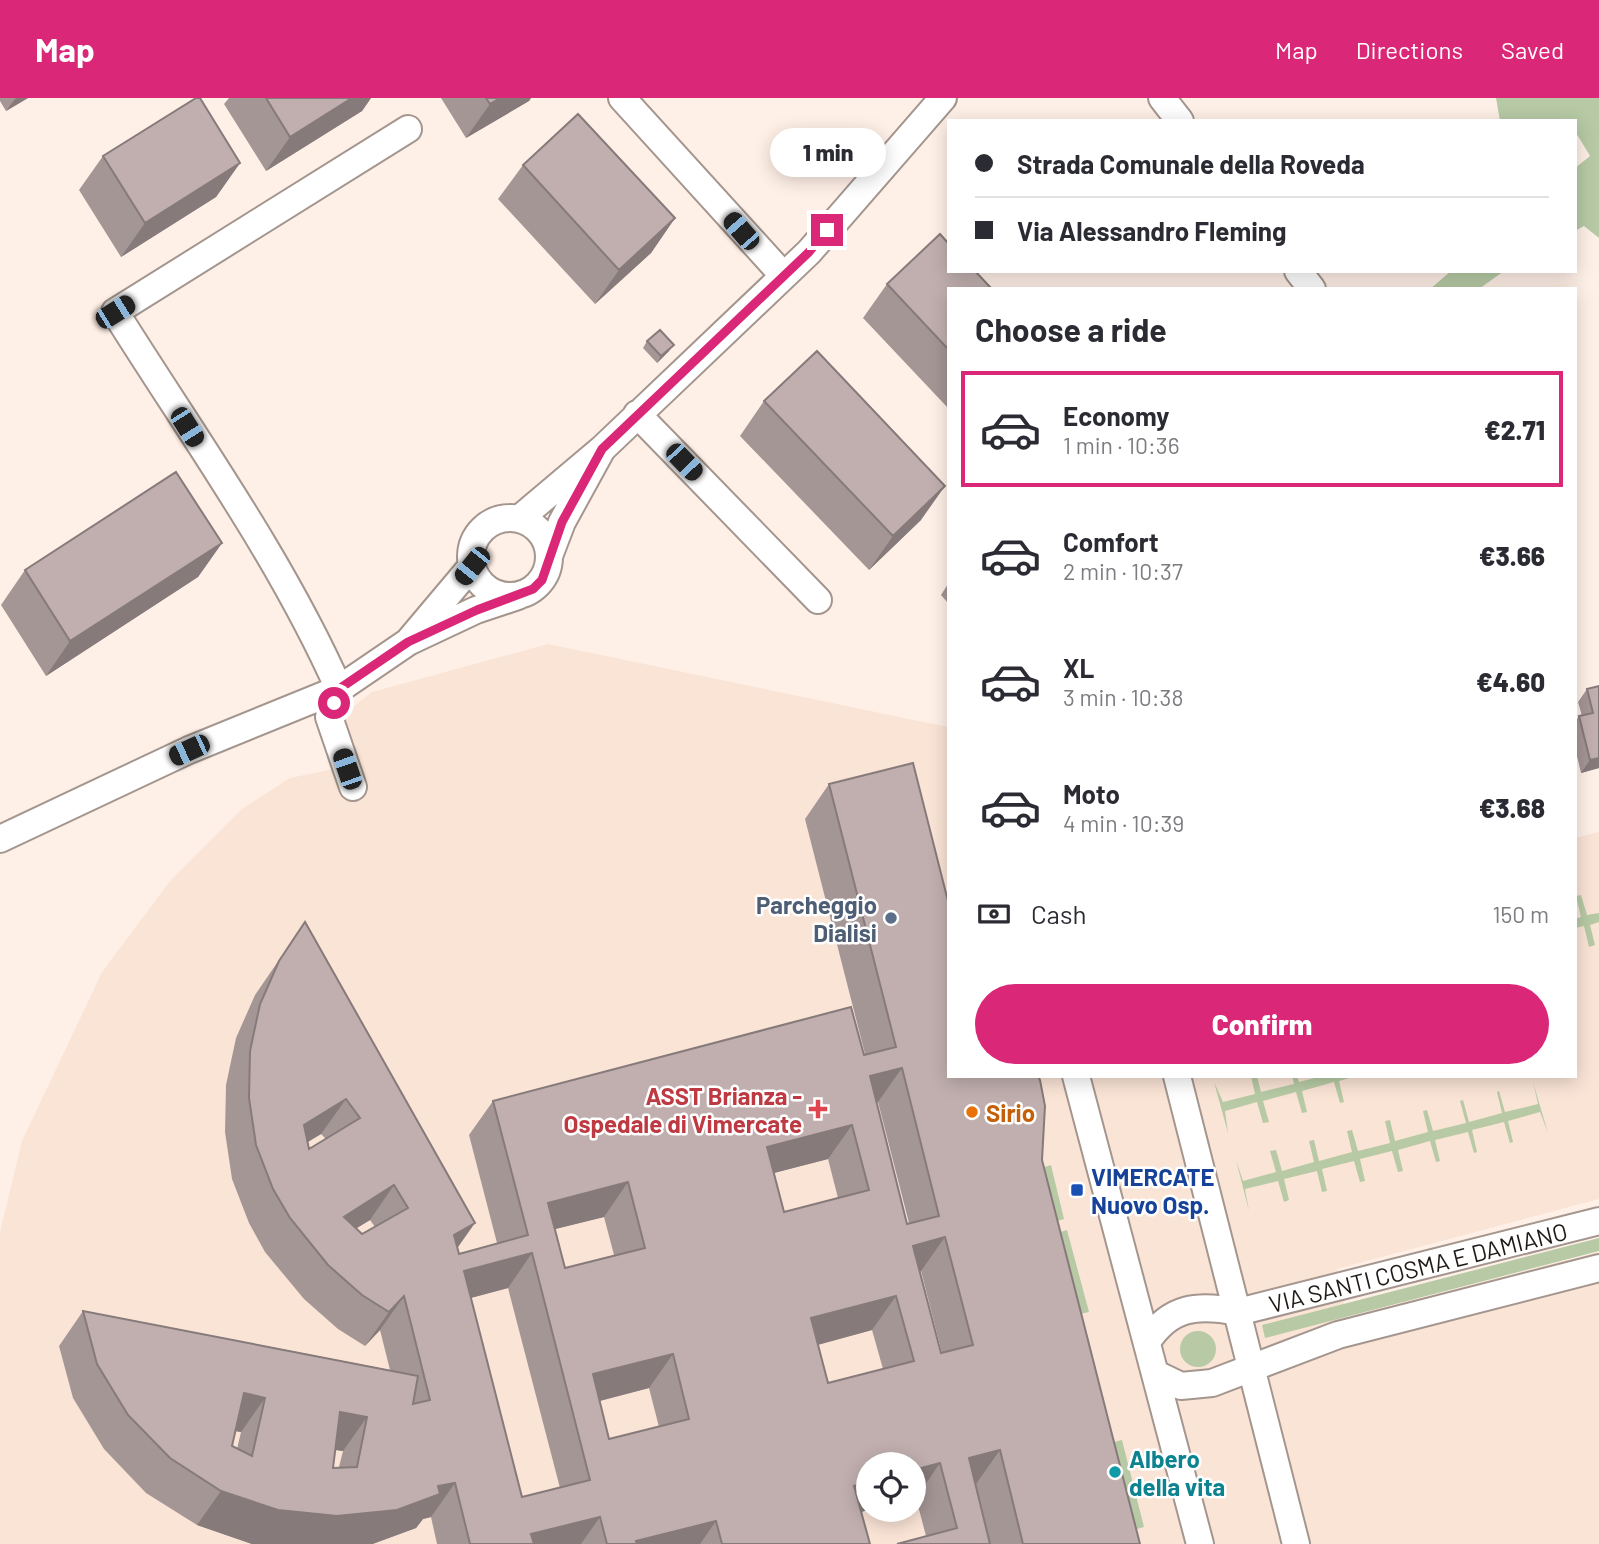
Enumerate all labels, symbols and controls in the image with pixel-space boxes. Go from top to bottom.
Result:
text: Map [35,29,95,69]
text: Map [1275,35,1318,64]
text: Directions [1356,35,1463,64]
text: Saved [1501,35,1564,64]
callout: 1 min [769,129,885,178]
text: 1 min [803,138,853,166]
text: Strada Comunale della Roveda [1017,148,1365,179]
car [720,208,763,254]
route end [811,214,843,246]
text: Via Alessandro Fleming [1017,215,1286,246]
car [92,292,139,332]
text: Choose a ride [975,310,1167,348]
icon: car [979,398,1042,461]
text: Economy [1063,400,1169,431]
car [167,404,208,450]
text: €2.71 [1484,414,1545,445]
text: 1 min · 10:36 [1063,431,1180,459]
car [662,440,707,484]
icon: car [979,524,1042,587]
text: Comfort [1063,526,1159,557]
text: €3.66 [1479,540,1545,571]
car [451,543,494,589]
text: 2 min · 10:37 [1063,557,1183,585]
icon: car [979,650,1042,713]
text: XL [1063,652,1094,683]
text: €4.60 [1476,666,1545,697]
text: 3 min · 10:38 [1063,683,1183,711]
route start [318,687,350,719]
car [166,732,213,768]
car [331,746,364,792]
icon: car [979,776,1042,839]
text: Moto [1063,778,1120,809]
text: €3.68 [1479,792,1545,823]
text: 4 min · 10:39 [1063,809,1184,837]
place label: Parcheggio Dialisi [756,890,877,947]
icon: cash [975,895,1013,933]
text: Cash [1031,898,1086,929]
text: 150 m [1493,900,1549,928]
marker: Parcheggio Dialisi [883,910,899,926]
button: Confirm [975,984,1549,1064]
place label: ASST Brianza - Ospedale di Vimercate [564,1081,802,1138]
place label: Sirio [986,1098,1035,1127]
marker: ASST Brianza - Ospedale di Vimercate [808,1099,828,1119]
marker: Sirio [964,1104,980,1120]
place label: VIMERCATE Nuovo Osp. [1091,1162,1214,1219]
marker: VIMERCATE Nuovo Osp. [1069,1182,1085,1198]
street label: VIA SANTI COSMA E DAMIANO [1266,1216,1570,1318]
place label: Albero della vita [1129,1444,1225,1501]
map controls [856,1452,926,1522]
button: locate [856,1452,926,1522]
marker: Albero della vita [1107,1464,1123,1480]

